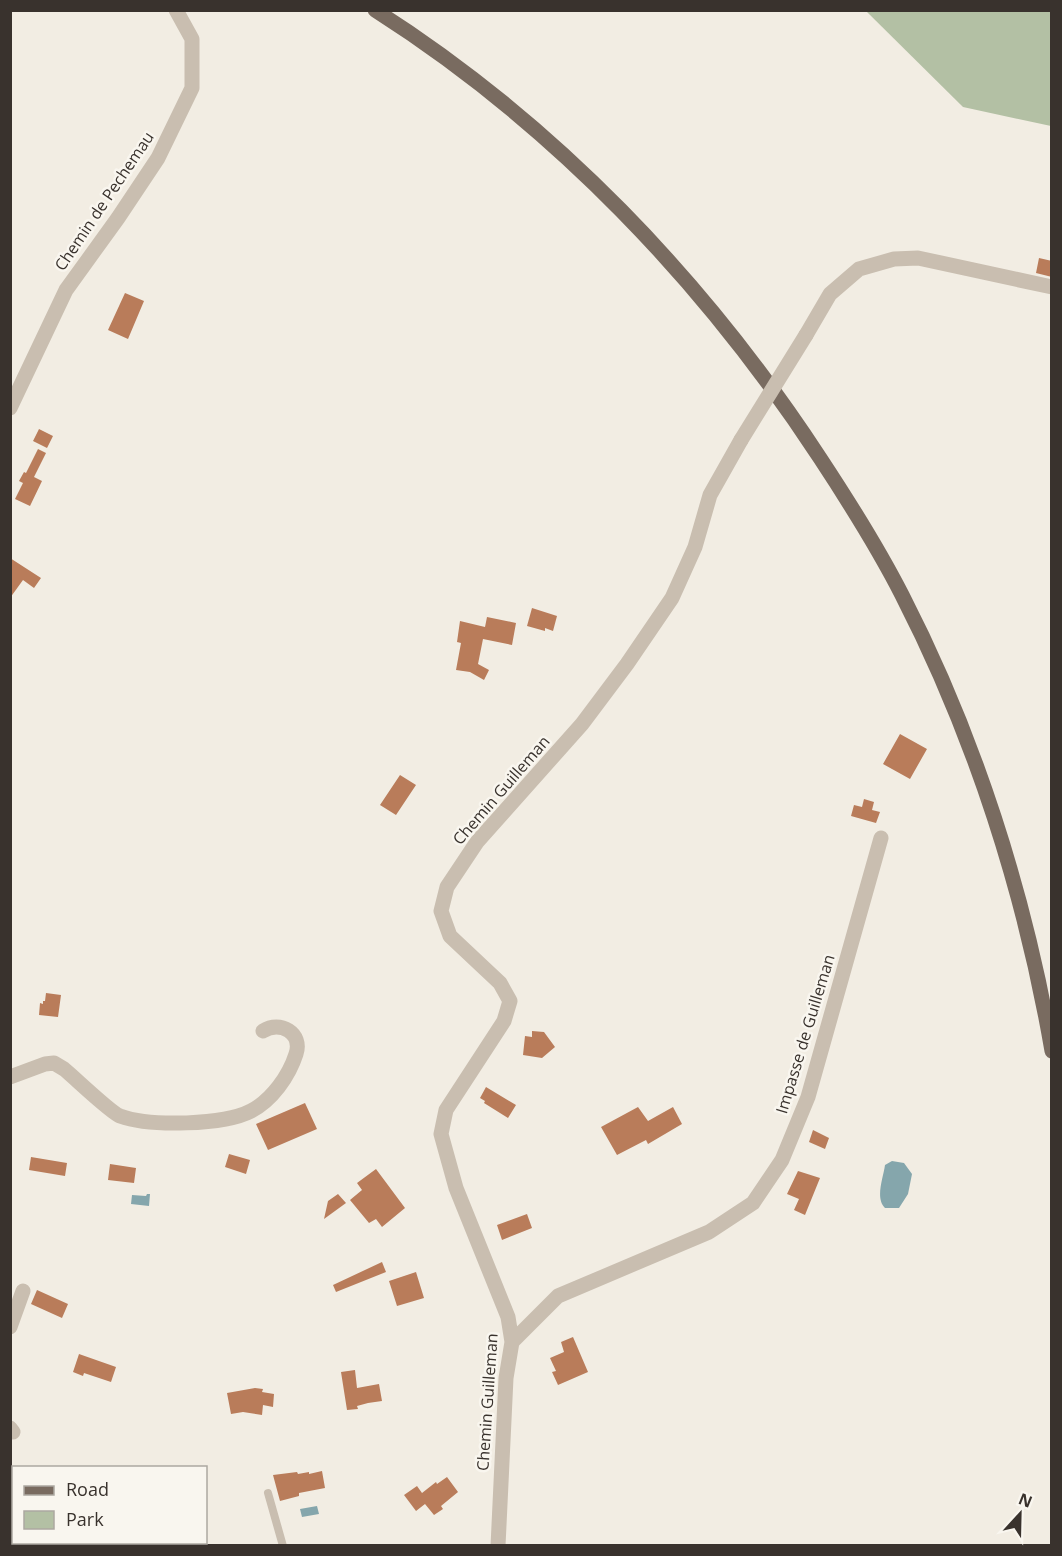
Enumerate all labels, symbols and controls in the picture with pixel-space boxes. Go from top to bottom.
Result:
street label: Chemin de Pechemau [49,127,159,275]
street label: Chemin Guilleman [448,731,554,849]
street label: Impasse de Guilleman [770,952,840,1116]
street label: Chemin Guilleman [471,1333,503,1471]
legend [12,1466,207,1544]
text: Road [66,1477,109,1501]
north arrow [990,1484,1050,1544]
text: N [1015,1487,1036,1513]
text: Park [66,1507,104,1531]

